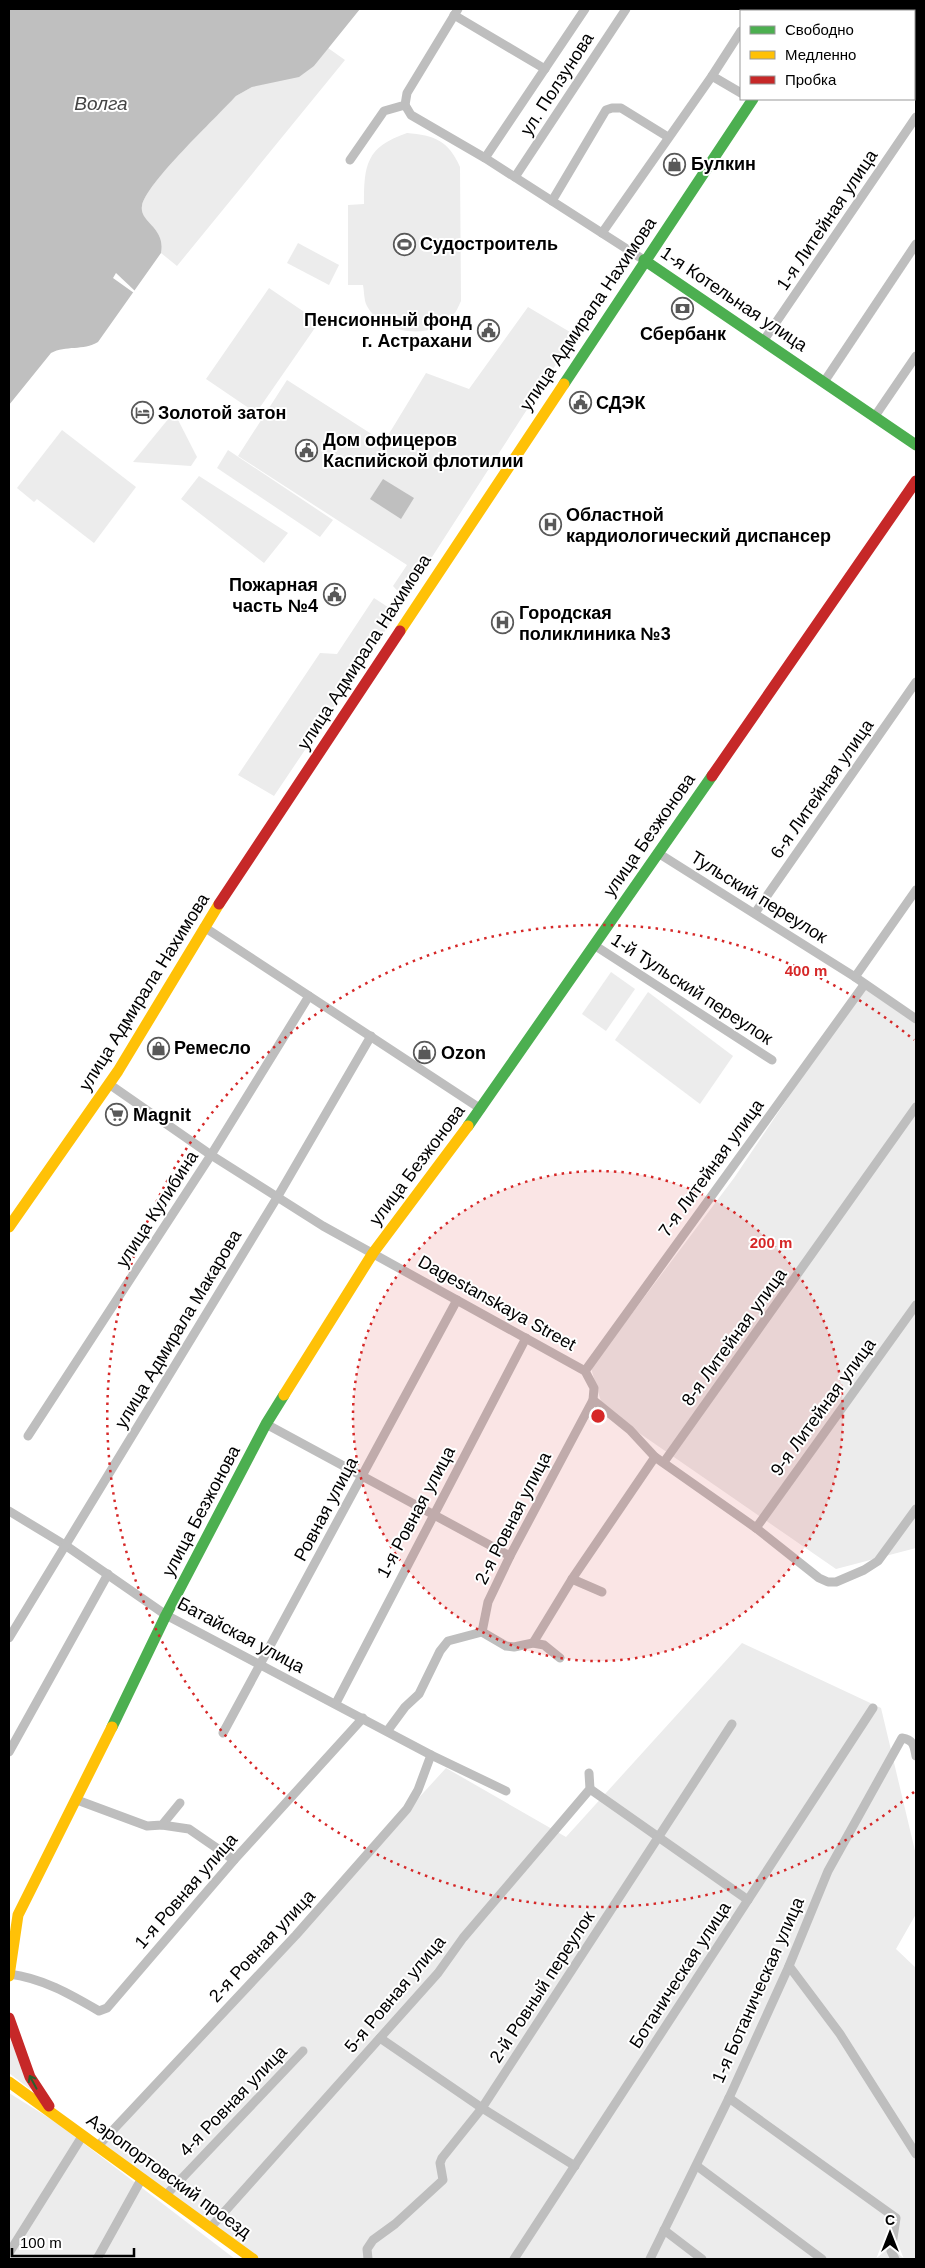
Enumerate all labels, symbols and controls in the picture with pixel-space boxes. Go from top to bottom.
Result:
legend [740,10,915,100]
text: Свободно [785,21,854,38]
street label: ул. Ползунова [516,28,598,139]
text: Медленно [785,46,856,63]
text: Пробка [785,71,837,88]
water label: Волга [74,93,128,114]
street label: 1-я Литейная улица [773,145,882,294]
shop icon: Булкин [663,152,687,176]
place label: Булкин [691,154,756,174]
street label: улица Адмирала Нахимова [516,213,661,414]
sports icon: Судостроитель [392,232,416,256]
place label: Судостроитель [420,234,558,254]
street label: 1-я Котельная улица [657,243,812,356]
bank icon: Сбербанк [671,297,695,321]
place label: Пенсионный фонд г. Астрахани [304,310,473,351]
public building icon: Пенсионный фонд г. Астрахани [476,318,500,342]
place label: Сбербанк [640,324,727,344]
public building icon: СДЭК [568,391,592,415]
place label: СДЭК [596,393,646,413]
hotel icon: Золотой затон [130,401,154,425]
place label: Золотой затон [158,403,286,423]
place label: Дом офицеров Каспийской флотилии [323,430,524,471]
public building icon: Дом офицеров Каспийской флотилии [295,438,319,462]
place label: Областной кардиологический диспансер [566,505,831,546]
hospital icon: Областной кардиологический диспансер [538,513,562,537]
street label: улица Адмирала Нахимова [293,550,435,753]
place label: Пожарная часть №4 [229,575,318,616]
public building icon: Пожарная часть №4 [322,583,346,607]
place label: Городская поликлиника №3 [519,603,671,644]
hospital icon: Городская поликлиника №3 [491,611,515,635]
street label: 6-я Литейная улица [767,715,878,862]
street label: улица Безжонова [599,769,699,900]
street label: Тульский переулок [687,847,831,947]
street label: улица Адмирала Нахимова [75,889,214,1094]
street label: 1-й Тульский переулок [608,929,777,1049]
text: 400 m [785,962,827,979]
shop icon: Ремесло [146,1036,170,1060]
place label: Ремесло [174,1038,251,1058]
shop icon: Ozon [413,1041,437,1065]
place label: Ozon [441,1043,486,1063]
street label: 7-я Литейная улица [654,1095,768,1241]
street label: улица Безжонова [365,1100,469,1229]
supermarket icon: Magnit [105,1103,129,1127]
place label: Magnit [133,1105,191,1125]
street label: улица Кулибина [112,1146,203,1271]
street label: улица Адмирала Макарова [111,1225,246,1432]
text: 200 m [750,1234,792,1251]
street label: Dagestanskaya Street [415,1251,579,1355]
street label: 8-я Литейная улица [677,1264,791,1410]
street label: 9-я Литейная улица [766,1334,880,1480]
centre of rings [589,1407,607,1425]
street label: улица Безжонова [158,1441,244,1580]
street label: 1-я Ровная улица [373,1442,459,1581]
street label: 2-я Ровная улица [471,1448,555,1587]
street label: Ровная улица [290,1453,362,1564]
street label: Батайская улица [174,1593,309,1677]
street label: 1-я Ровная улица [131,1829,242,1953]
street label: 2-я Ровная улица [205,1885,320,2006]
street label: 1-я Ботаническая улица [708,1893,808,2086]
street label: Ботаническая улица [625,1897,735,2052]
street label: 2-й Ровный переулок [486,1907,599,2066]
street label: 5-я Ровная улица [341,1931,450,2056]
street label: 4-я Ровная улица [175,2041,291,2160]
one-way arrow [28,2075,37,2090]
street label: Аэропортовский проезд [83,2110,255,2243]
north arrow [865,2208,915,2258]
text: С [885,2212,895,2228]
scale bar [12,2226,135,2258]
text: 100 m [20,2234,62,2251]

